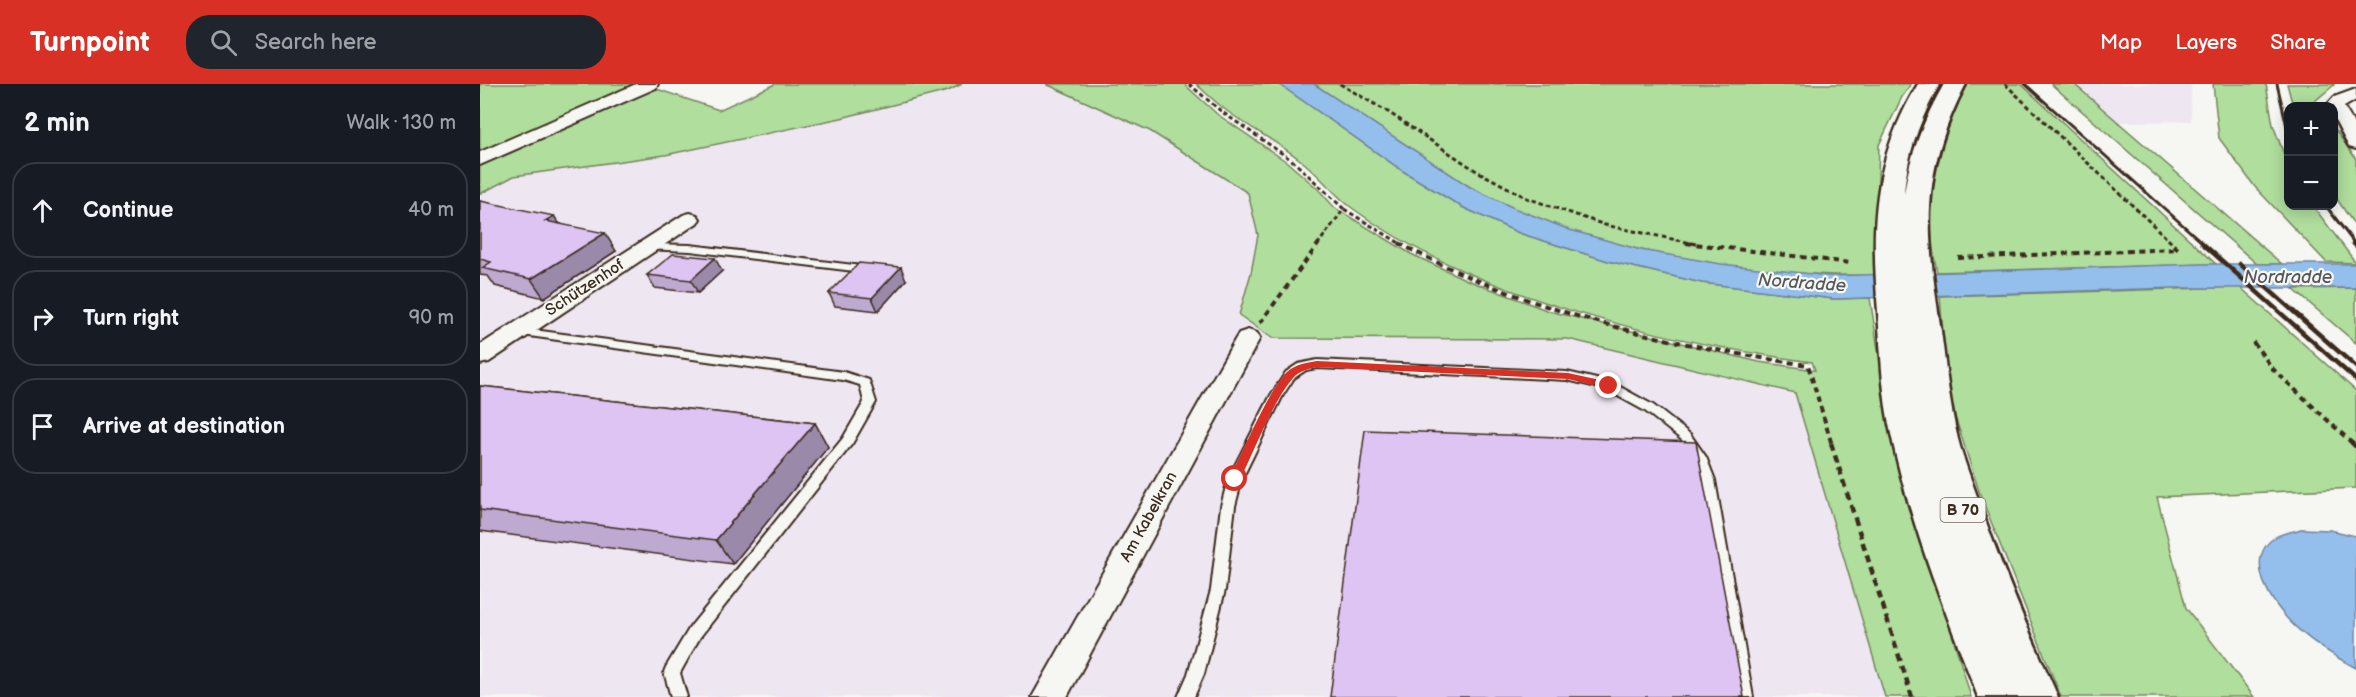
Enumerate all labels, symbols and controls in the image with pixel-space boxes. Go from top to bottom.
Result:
search box [186,15,606,69]
text: Turnpoint [30,26,150,59]
icon: search [207,26,240,59]
text: Search here [255,29,377,56]
text: Map [2100,30,2142,55]
text: Layers [2175,30,2237,55]
text: Share [2270,30,2326,55]
map controls [2284,102,2338,210]
button: + [2284,102,2338,156]
text: 2 min [24,108,90,139]
text: Walk · 130 m [347,111,456,135]
button: − [2284,156,2338,210]
icon: ahead [26,194,59,227]
text: Continue [83,197,173,224]
text: 40 m [408,198,454,222]
street label: Schützenhof [542,256,628,320]
water label: Nordradde [2244,267,2332,288]
water label: Nordradde [1757,269,1847,297]
icon: right [26,302,59,335]
text: Turn right [83,305,179,332]
text: 90 m [409,306,454,330]
route end [1595,372,1621,398]
icon: arrive [26,410,59,443]
text: Arrive at destination [83,413,285,440]
route start [1221,465,1247,491]
street label: Am Kabelkran [1116,469,1182,565]
road number: B 70 [1940,498,1986,522]

